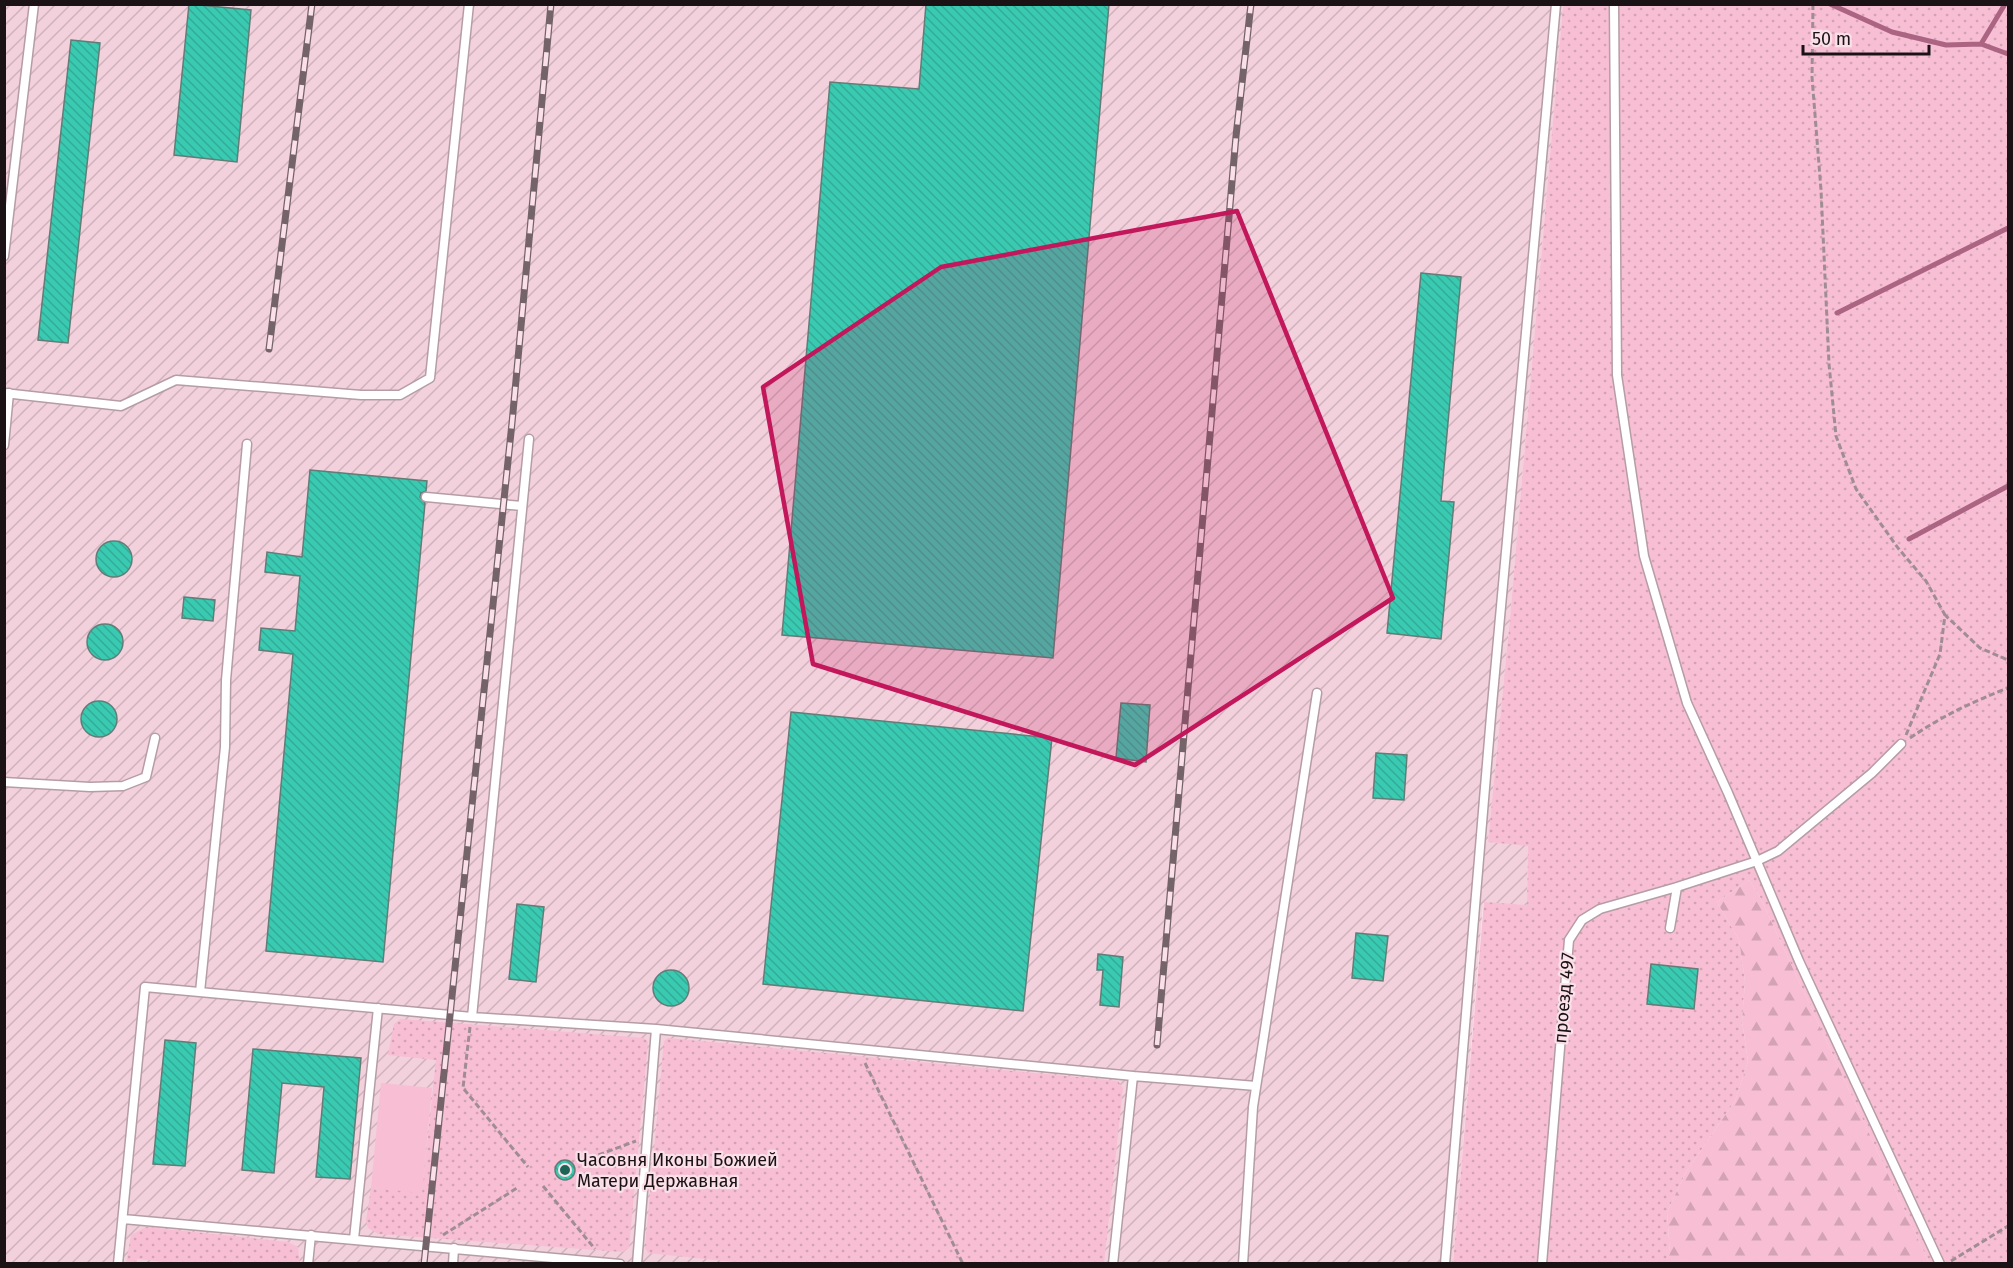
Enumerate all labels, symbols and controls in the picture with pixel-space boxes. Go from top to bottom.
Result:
scale bar [1803,18,1929,56]
text: 50 m [1812,28,1851,50]
street label: проезд 497 [1549,952,1579,1044]
place label: Часовня Иконы Божией Матери Державная [577,1149,778,1192]
marker: Часовня Иконы Божией Матери Державная [558,1163,572,1177]

